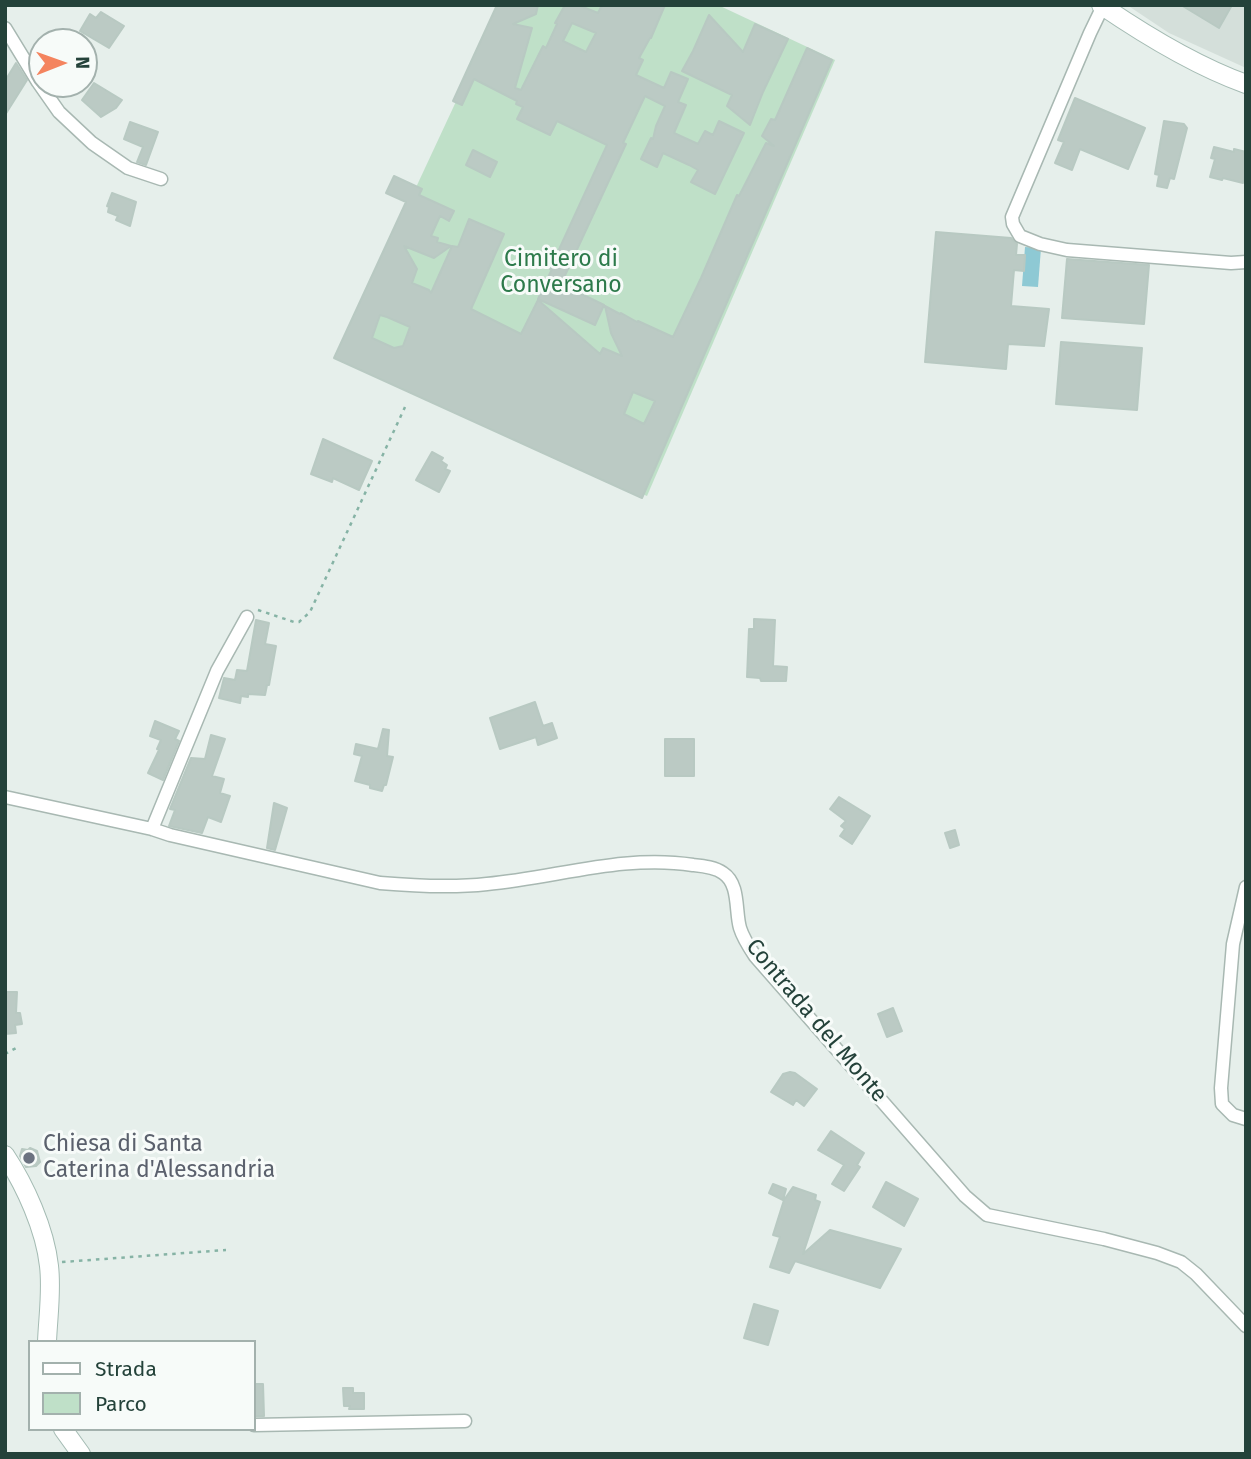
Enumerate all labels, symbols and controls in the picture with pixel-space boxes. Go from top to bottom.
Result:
north arrow [28,28,98,98]
text: N [71,56,94,69]
park label: Cimitero di Conversano [500,246,622,300]
street label: Contrada del Monte [740,934,892,1108]
place label: Chiesa di Santa Caterina d'Alessandria [43,1131,275,1185]
marker: Chiesa di Santa Caterina d'Alessandria [21,1150,37,1166]
legend [28,1340,256,1431]
text: Strada [95,1356,157,1382]
text: Parco [95,1391,147,1417]

